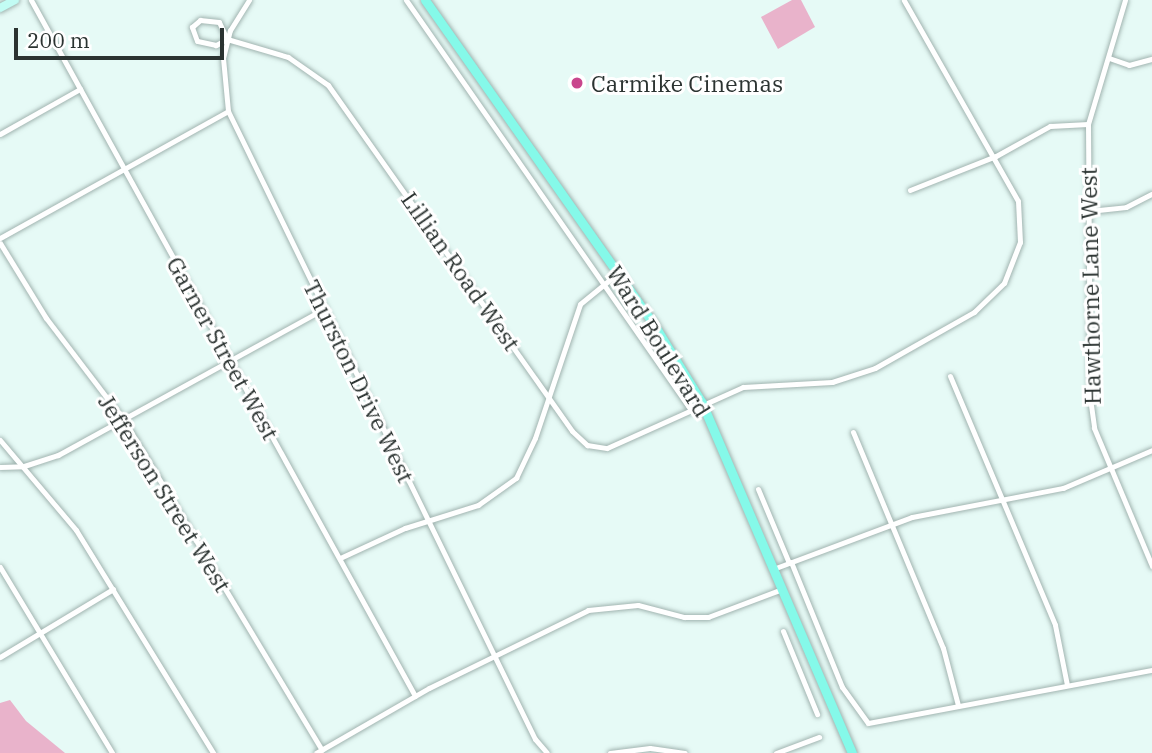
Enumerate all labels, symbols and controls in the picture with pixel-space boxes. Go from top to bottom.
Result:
scale bar [18,14,228,58]
text: 200 m [27,26,90,54]
place label: Carmike Cinemas [591,69,783,97]
marker: Carmike Cinemas [569,75,585,91]
street label: Hawthorne Lane West [1074,167,1106,405]
street label: Lillian Road West [396,186,526,356]
street label: Garner Street West [161,252,285,444]
street label: Ward Boulevard [601,260,717,422]
street label: Thurston Drive West [298,275,420,487]
street label: Jefferson Street West [93,389,237,597]

